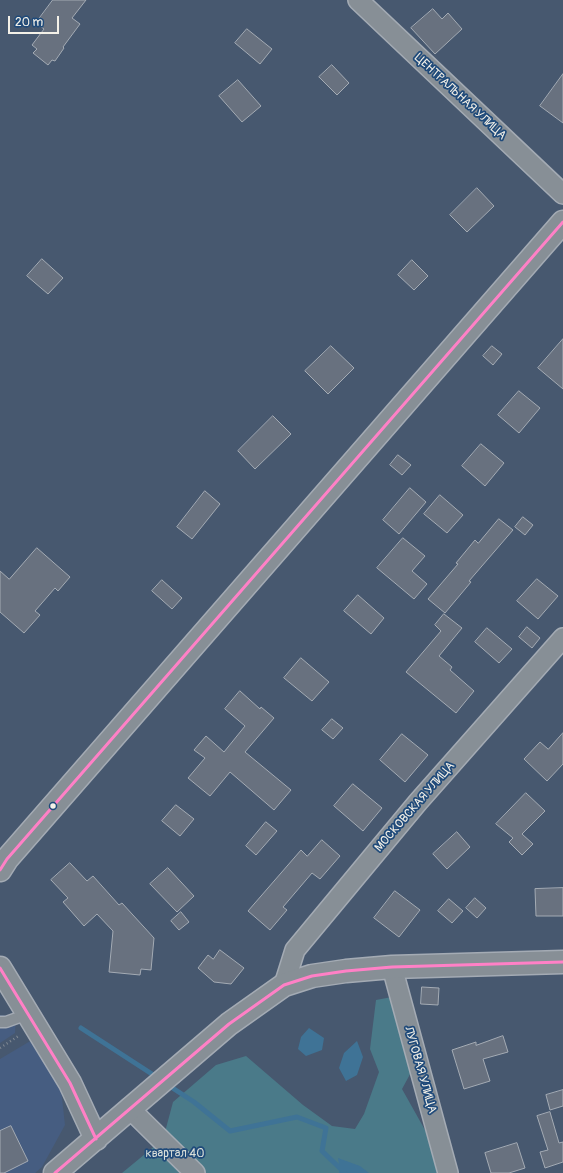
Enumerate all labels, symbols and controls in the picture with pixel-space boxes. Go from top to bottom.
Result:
scale bar [10,8,61,34]
text: 20 m [15,15,43,30]
street label: ЦЕНТРАЛЬНАЯ УЛИЦА [411,51,509,143]
street label: МОСКОВСКАЯ УЛИЦА [372,759,458,855]
unlabelled marker [48,801,58,811]
street label: ЛУГОВАЯ УЛИЦА [401,1025,439,1115]
park label: квартал 40 [145,1147,205,1161]

